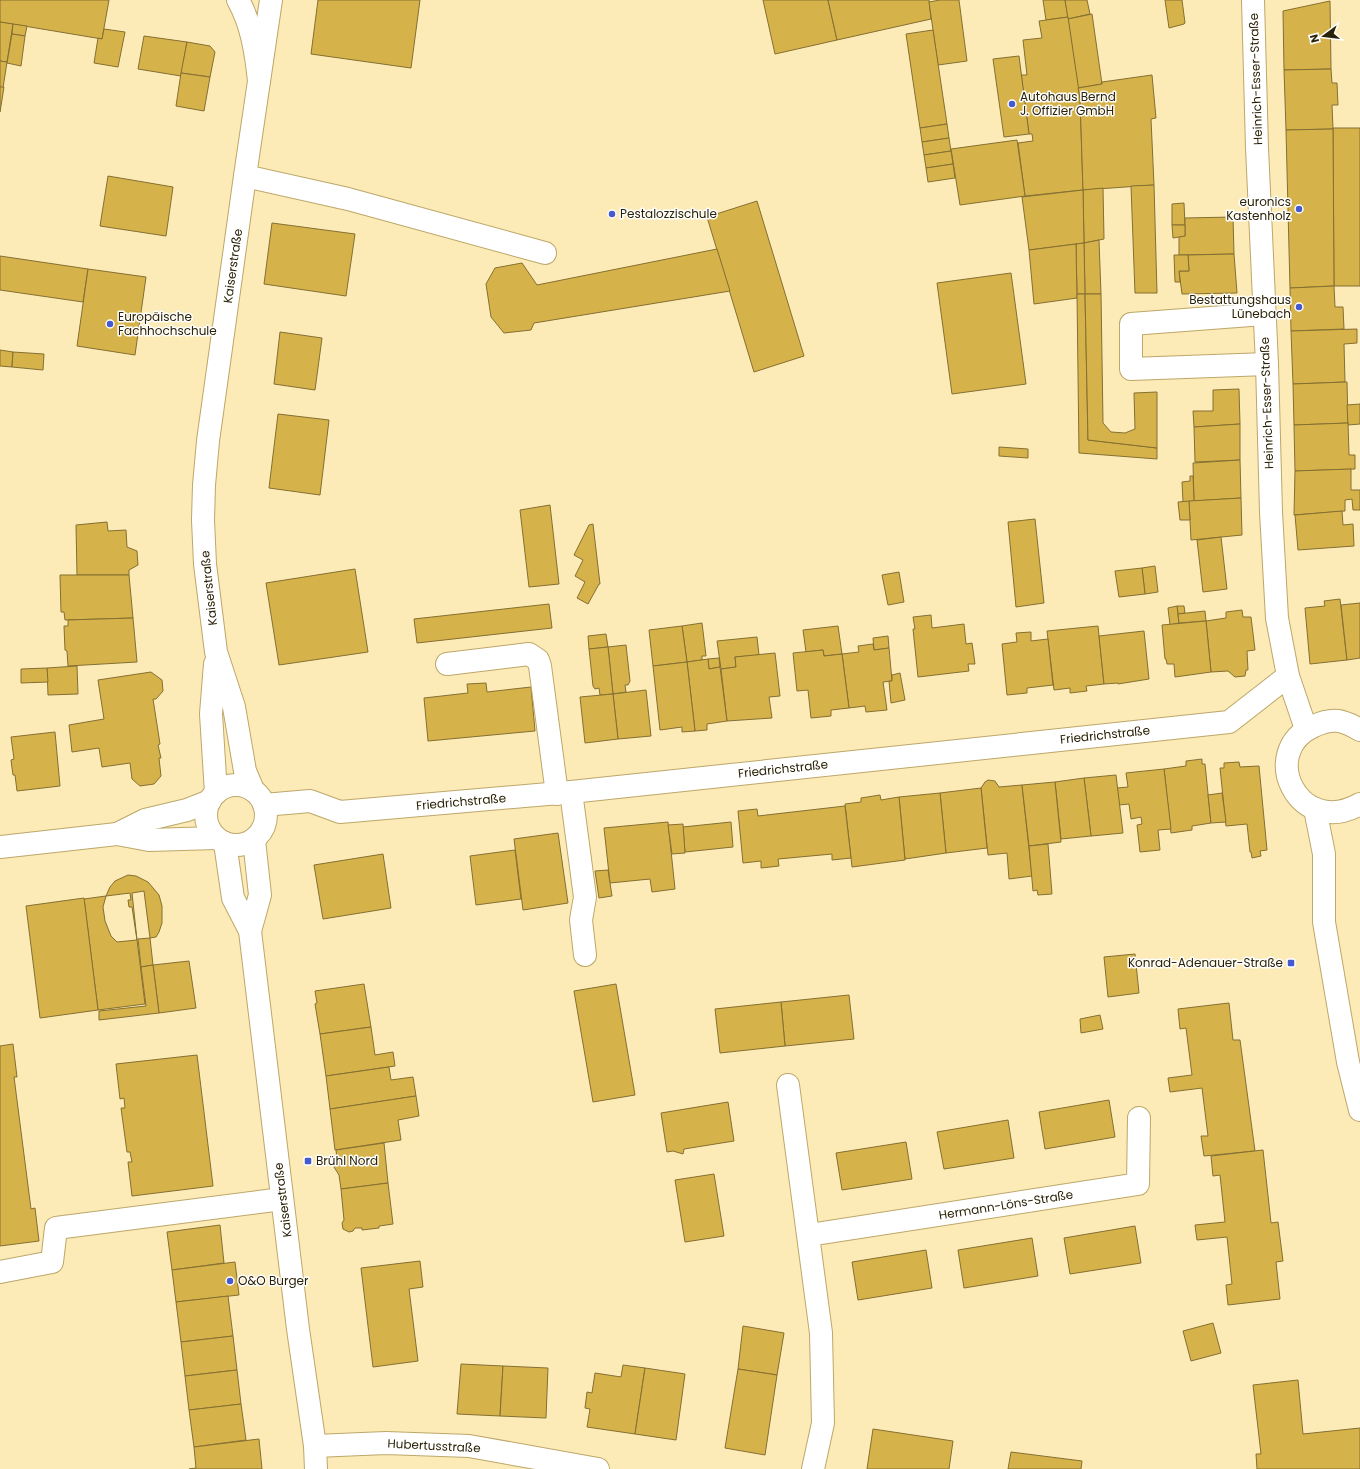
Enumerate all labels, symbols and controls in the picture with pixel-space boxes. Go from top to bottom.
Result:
street label: Heinrich-Esser-Straße [1245,13,1266,145]
north arrow [1304,16,1344,56]
text: N [1306,33,1323,45]
place label: Autohaus Bernd J. Offizier GmbH [1020,88,1116,119]
marker: Autohaus Bernd J. Offizier GmbH [1007,99,1017,109]
place label: euronics Kastenholz [1226,193,1291,224]
marker: euronics Kastenholz [1294,204,1304,214]
place label: Pestalozzischule [620,205,717,222]
marker: Pestalozzischule [607,209,617,219]
street label: Kaiserstraße [219,227,246,304]
place label: Bestattungshaus Lünebach [1189,291,1291,322]
marker: Bestattungshaus Lünebach [1294,302,1304,312]
place label: Europäische Fachhochschule [118,308,217,339]
marker: Europäische Fachhochschule [105,319,115,329]
street label: Heinrich-Esser-Straße [1256,337,1277,469]
street label: Kaiserstraße [196,550,221,626]
street label: Friedrichstraße [1059,721,1151,748]
street label: Friedrichstraße [737,755,829,782]
street label: Friedrichstraße [415,789,507,814]
place label: Konrad-Adenauer-Straße [1128,954,1283,971]
marker: Konrad-Adenauer-Straße [1286,958,1296,968]
place label: Brühl Nord [316,1152,378,1169]
marker: Brühl Nord [303,1156,313,1166]
street label: Kaiserstraße [269,1162,296,1238]
street label: Hermann-Löns-Straße [938,1185,1074,1224]
place label: O&O Burger [238,1272,309,1289]
marker: O&O Burger [225,1276,235,1286]
street label: Hubertusstraße [387,1435,481,1456]

